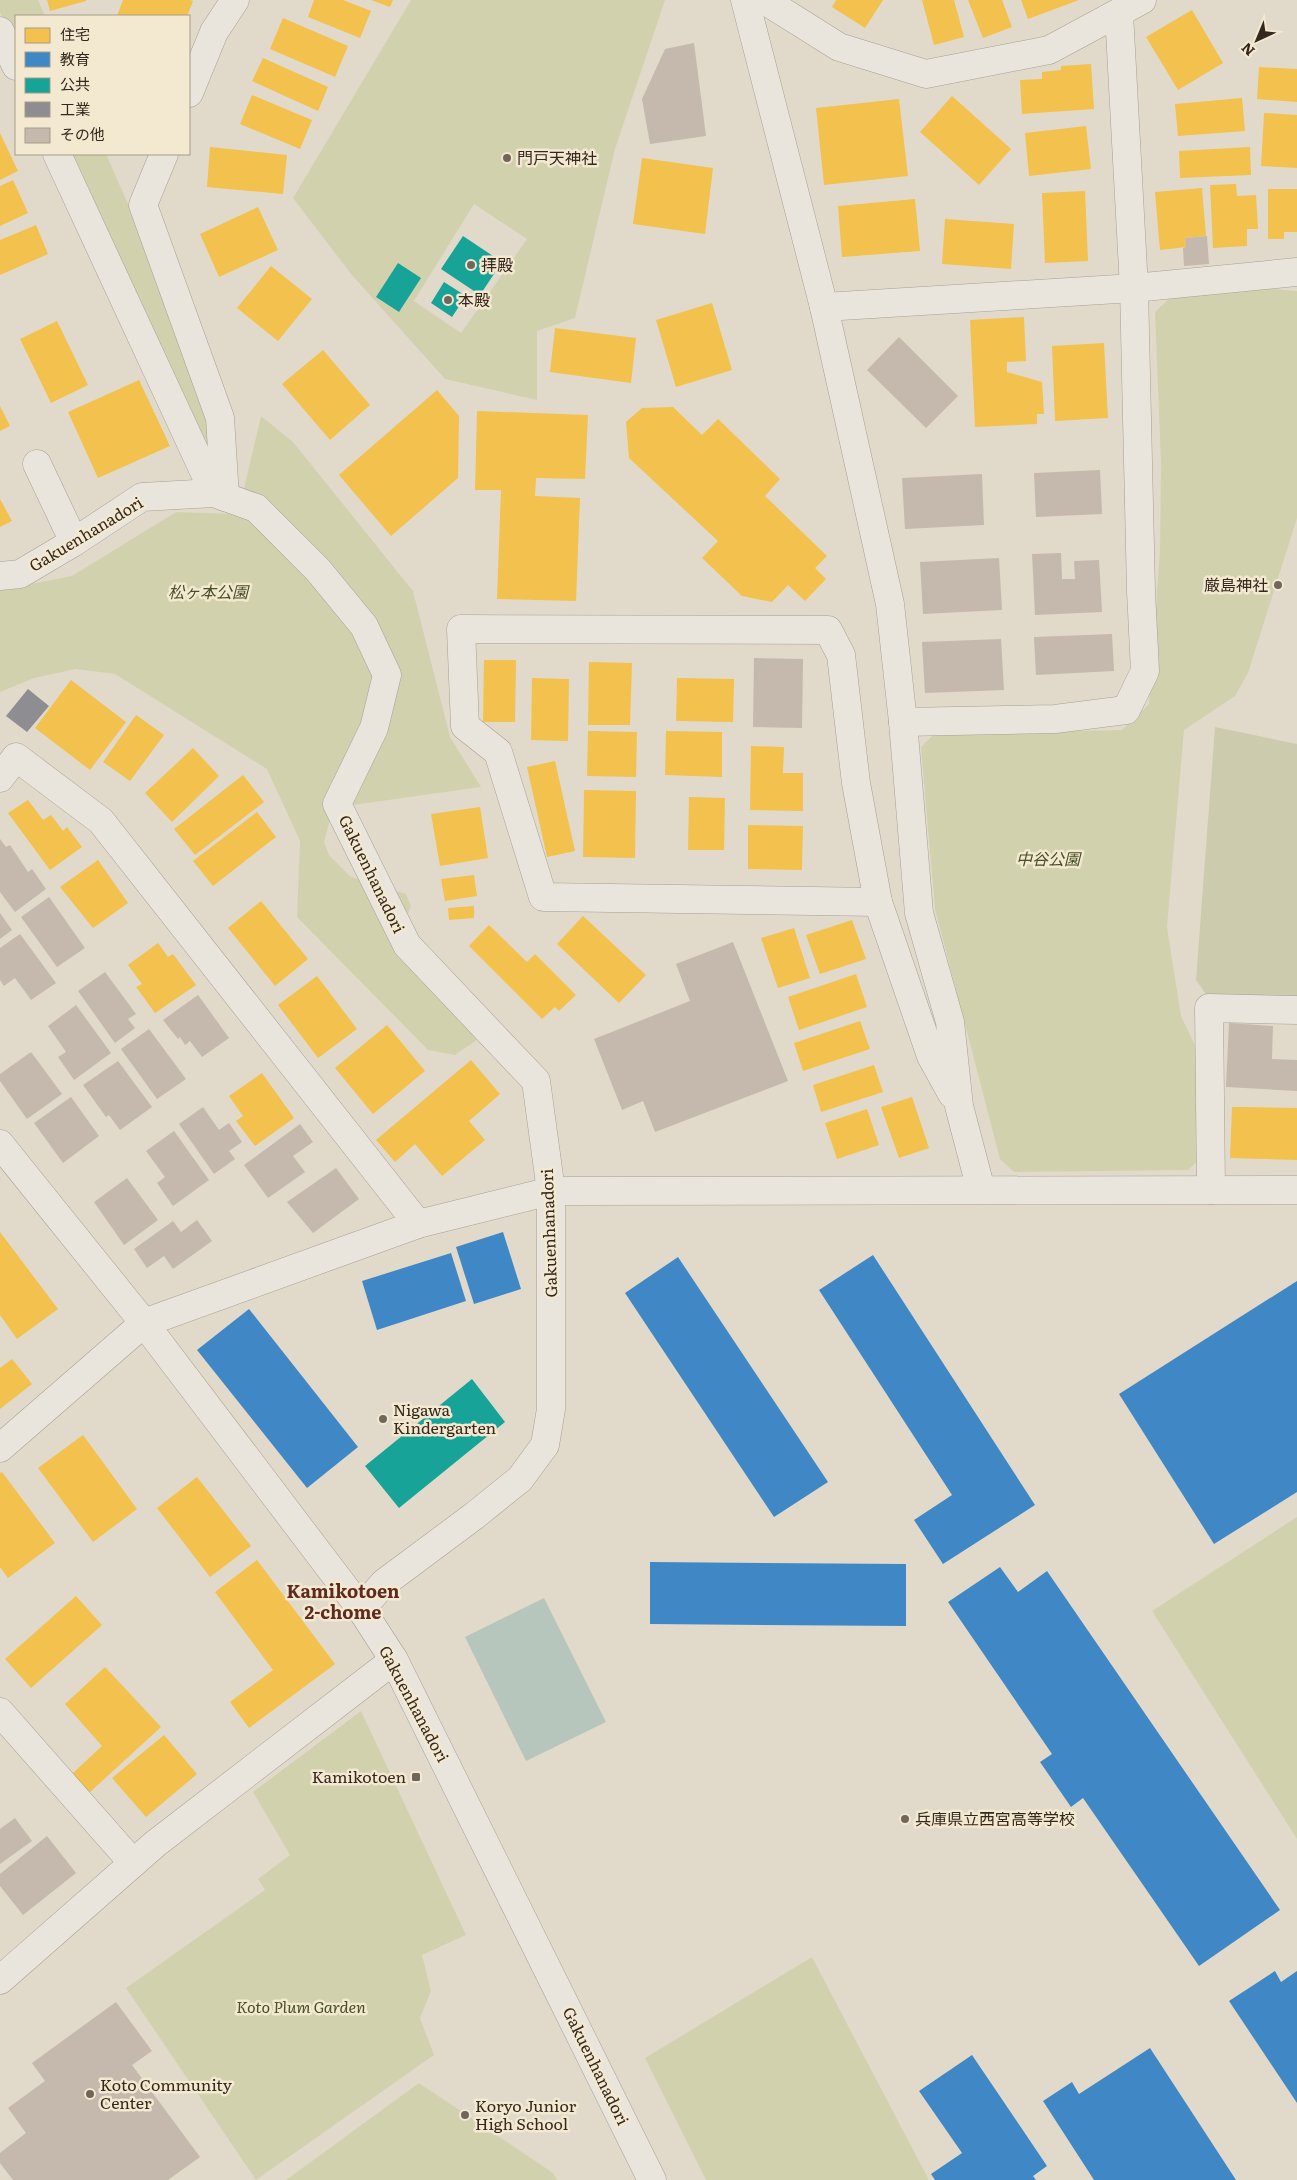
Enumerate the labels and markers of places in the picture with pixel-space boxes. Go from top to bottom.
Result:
place label: 門戸天神社 [517,145,597,169]
marker: 門戸天神社 [501,152,513,164]
place label: 拝殿 [481,252,513,276]
marker: 拝殿 [465,259,477,271]
place label: 本殿 [458,287,490,311]
marker: 本殿 [442,294,454,306]
place label: 厳島神社 [1204,572,1268,596]
marker: 厳島神社 [1272,579,1284,591]
place label: Nigawa Kindergarten [393,1397,497,1439]
marker: Nigawa Kindergarten [377,1413,389,1425]
place label: Kamikotoen [312,1764,406,1788]
marker: Kamikotoen [410,1771,422,1783]
place label: 兵庫県立西宮高等学校 [915,1806,1075,1830]
marker: 兵庫県立西宮高等学校 [899,1813,911,1825]
place label: Koto Community Center [100,2072,233,2114]
marker: Koto Community Center [84,2088,96,2100]
place label: Koryo Junior High School [475,2093,577,2135]
marker: Koryo Junior High School [459,2109,471,2121]

